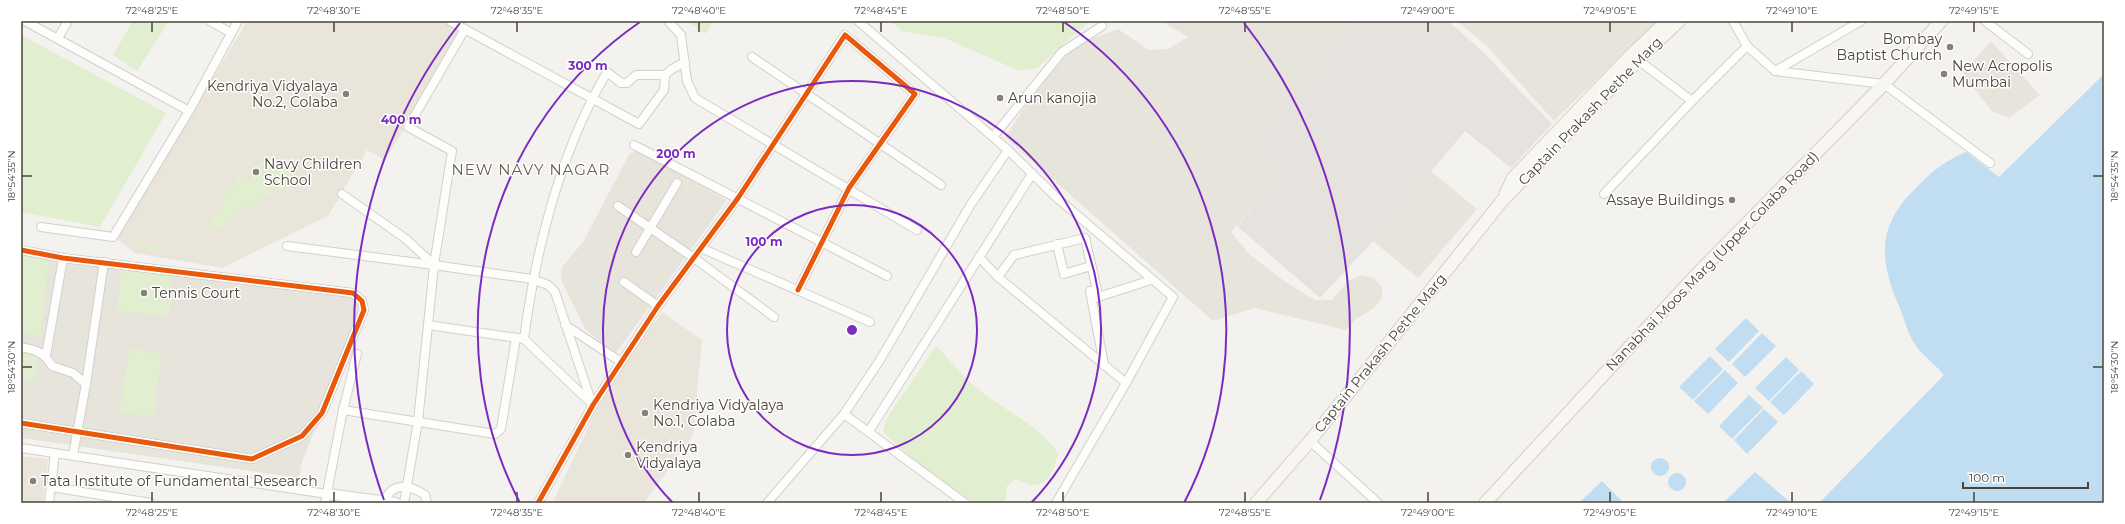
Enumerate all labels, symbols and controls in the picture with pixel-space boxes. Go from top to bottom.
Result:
text: 72°48'25"E [126,4,179,17]
text: 72°48'30"E [307,4,361,17]
text: 72°48'35"E [491,4,543,17]
text: 72°48'40"E [672,4,726,17]
text: 72°48'45"E [855,4,908,17]
text: 72°48'50"E [1036,4,1090,17]
text: 72°48'55"E [1219,4,1271,17]
text: 72°49'00"E [1401,4,1455,17]
text: 72°49'05"E [1584,4,1637,17]
text: 72°49'10"E [1766,4,1818,17]
text: 72°49'15"E [1949,4,1999,17]
place label: Bombay Baptist Church [1837,30,1942,64]
street label: Captain Prakash Pethe Marg [1514,33,1666,189]
marker: Bombay Baptist Church [1945,42,1955,52]
place label: New Acropolis Mumbai [1952,57,2053,91]
text: 300 m [567,58,608,73]
marker: New Acropolis Mumbai [1939,69,1949,79]
place label: Kendriya Vidyalaya No.2, Colaba [207,77,338,111]
marker: Kendriya Vidyalaya No.2, Colaba [341,89,351,99]
place label: Arun kanojia [1008,89,1097,107]
marker: Arun kanojia [995,93,1005,103]
text: 400 m [381,112,421,127]
text: 200 m [656,146,696,161]
street label: Nanabhai Moos Marg (Upper Colaba Road) [1602,147,1822,375]
text: 18°54'35"N [5,150,18,202]
text: 18°54'35"N [2108,150,2121,202]
place label: Navy Children School [264,155,362,189]
district label: NEW NAVY NAGAR [452,160,610,179]
marker: Navy Children School [251,167,261,177]
place label: Assaye Buildings [1606,191,1724,209]
marker: Assaye Buildings [1727,195,1737,205]
text: 100 m [746,234,782,249]
street label: Captain Prakash Pethe Marg [1310,270,1450,436]
place label: Tennis Court [152,284,241,302]
marker: Tennis Court [139,288,149,298]
centre of rings [845,323,859,337]
text: 18°54'30"N [5,341,18,393]
text: 18°54'30"N [2108,341,2121,393]
place label: Kendriya Vidyalaya No.1, Colaba [653,396,784,430]
marker: Kendriya Vidyalaya No.1, Colaba [640,408,650,418]
place label: Kendriya Vidyalaya [636,438,702,472]
marker: Kendriya Vidyalaya [623,450,633,460]
scale bar [1963,464,2088,490]
text: 100 m [1969,470,2005,485]
place label: Tata Institute of Fundamental Research [41,472,318,490]
marker: Tata Institute of Fundamental Research [28,476,38,486]
text: 72°48'25"E [126,506,179,519]
text: 72°48'30"E [307,506,361,519]
text: 72°48'35"E [491,506,543,519]
text: 72°48'40"E [672,506,726,519]
text: 72°48'45"E [855,506,908,519]
text: 72°48'50"E [1036,506,1090,519]
text: 72°48'55"E [1219,506,1271,519]
text: 72°49'00"E [1401,506,1455,519]
text: 72°49'05"E [1584,506,1637,519]
text: 72°49'10"E [1766,506,1818,519]
text: 72°49'15"E [1949,506,1999,519]

